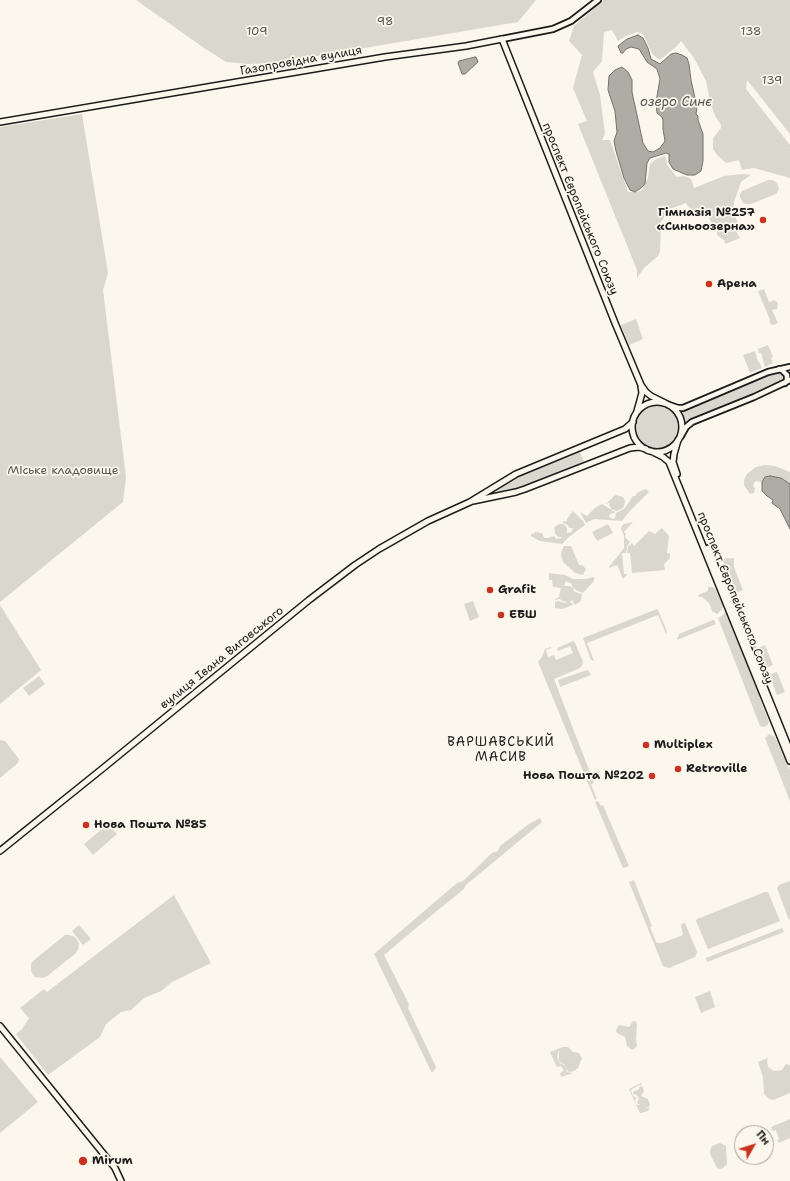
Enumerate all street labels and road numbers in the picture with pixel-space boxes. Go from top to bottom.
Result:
street label: Газопровідна вулиця [239,43,363,79]
street label: проспект Європейського Союзу [539,121,621,297]
street label: проспект Європейського Союзу [694,510,776,686]
street label: вулиця Івана Виговського [157,604,287,712]

